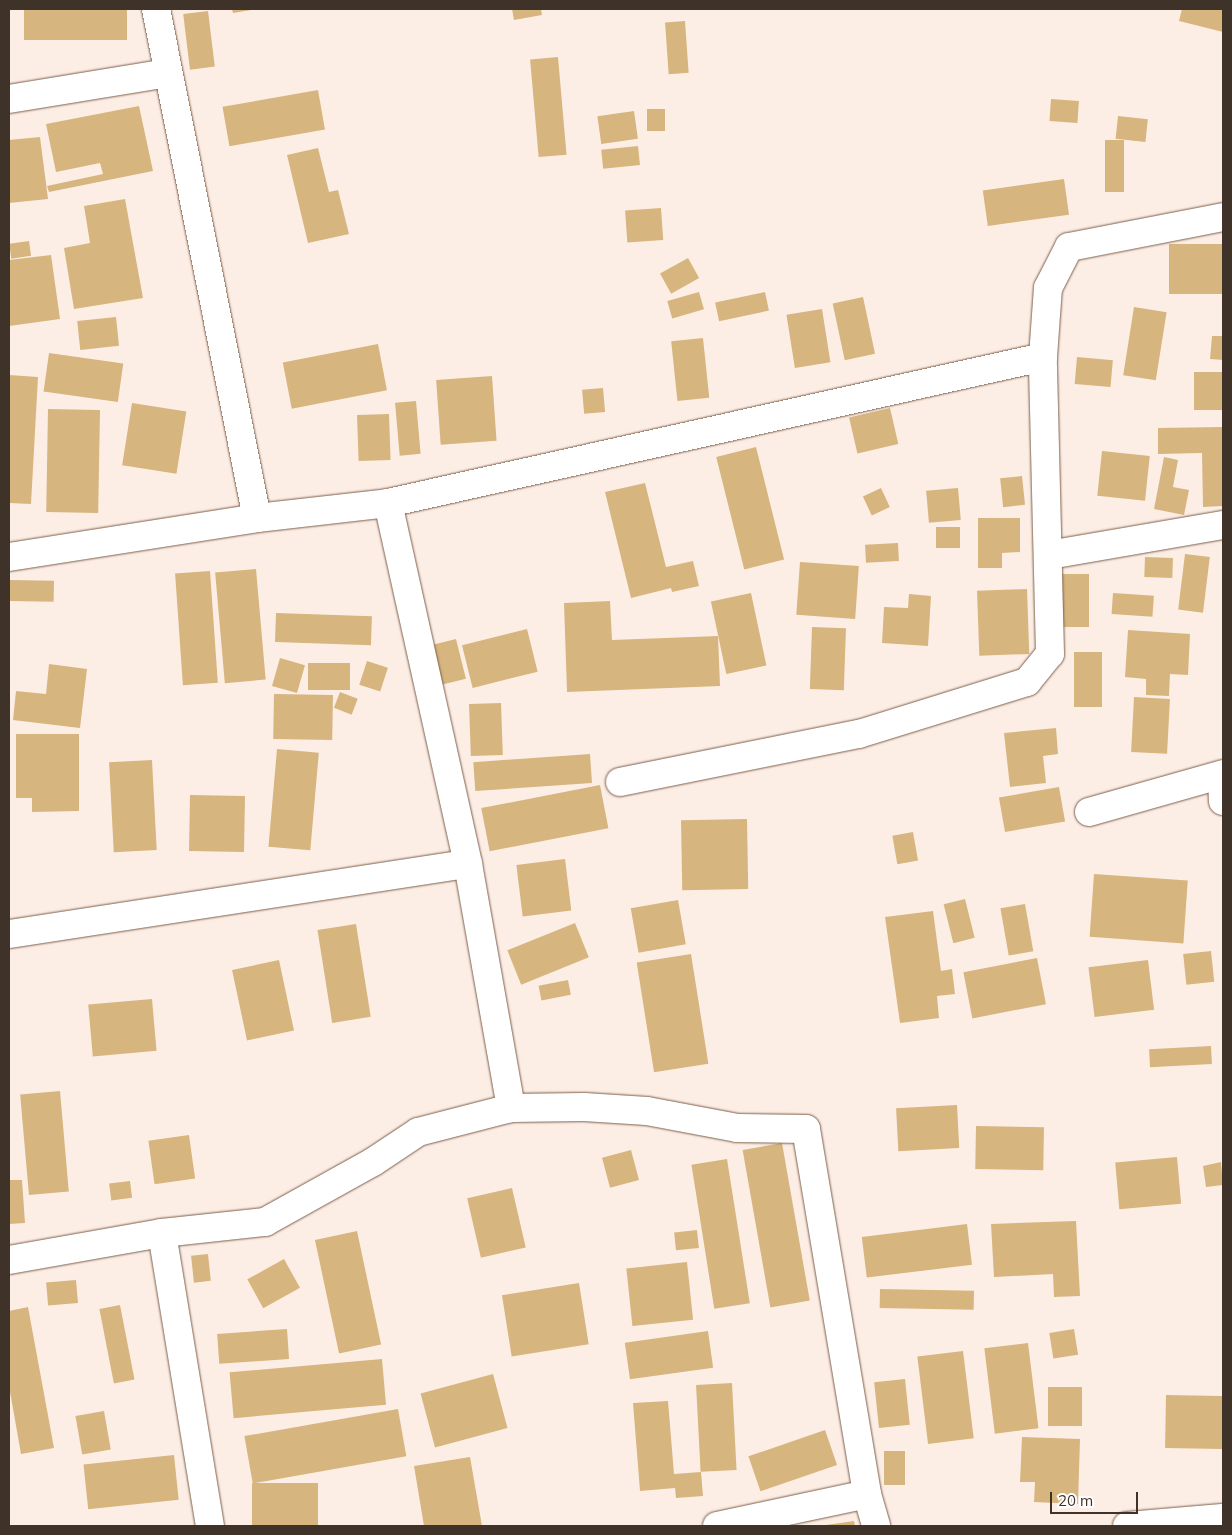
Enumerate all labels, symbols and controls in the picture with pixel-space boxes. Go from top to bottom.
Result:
scale bar [1052,1482,1140,1514]
text: 20 m [1058,1491,1093,1510]

